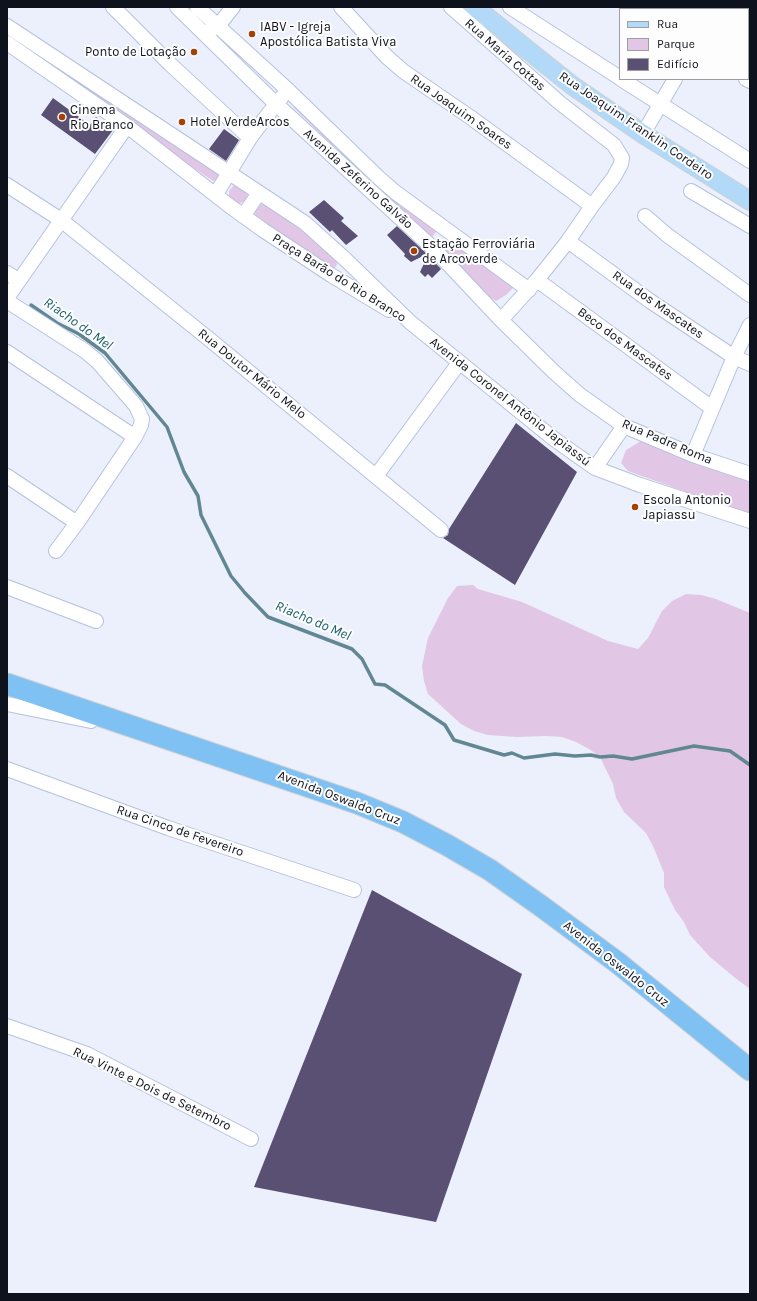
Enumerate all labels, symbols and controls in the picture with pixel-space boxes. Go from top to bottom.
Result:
legend [619,8,749,80]
street label: Rua Maria Cottas [461,16,549,94]
text: Rua [657,17,678,31]
place label: IABV - Igreja Apostólica Batista Viva [260,19,396,50]
marker: IABV - Igreja Apostólica Batista Viva [247,29,257,39]
text: Parque [657,37,695,51]
place label: Ponto de Lotação [85,44,186,60]
marker: Ponto de Lotação [189,47,199,57]
text: Edifício [657,57,698,71]
street label: Rua Joaquim Franklin Cordeiro [556,69,716,183]
street label: Rua Joaquim Soares [407,71,515,153]
place label: Cinema Rio Branco [70,102,134,133]
marker: Cinema Rio Branco [57,112,67,122]
place label: Hotel VerdeArcos [190,114,290,130]
marker: Hotel VerdeArcos [177,117,187,127]
street label: Avenida Zeferino Galvão [300,126,416,232]
street label: Praça Barão do Rio Branco [269,230,409,326]
place label: Estação Ferroviária de Arcoverde [422,236,535,267]
marker: Estação Ferroviária de Arcoverde [409,246,419,256]
street label: Rua dos Mascates [609,268,707,342]
water label: Riacho do Mel [40,294,116,354]
street label: Beco dos Mascates [574,304,676,384]
street label: Rua Doutor Mário Melo [195,326,309,422]
street label: Avenida Coronel Antônio Japiassú [426,334,594,470]
street label: Rua Padre Roma [619,416,715,468]
place label: Escola Antonio Japiassu [643,492,731,523]
marker: Escola Antonio Japiassu [630,502,640,512]
water label: Riacho do Mel [273,598,353,644]
street label: Avenida Oswaldo Cruz [275,767,403,829]
street label: Rua Cinco de Fevereiro [114,802,246,860]
street label: Avenida Oswaldo Cruz [560,918,672,1010]
street label: Rua Vinte e Dois de Setembro [70,1044,234,1134]

